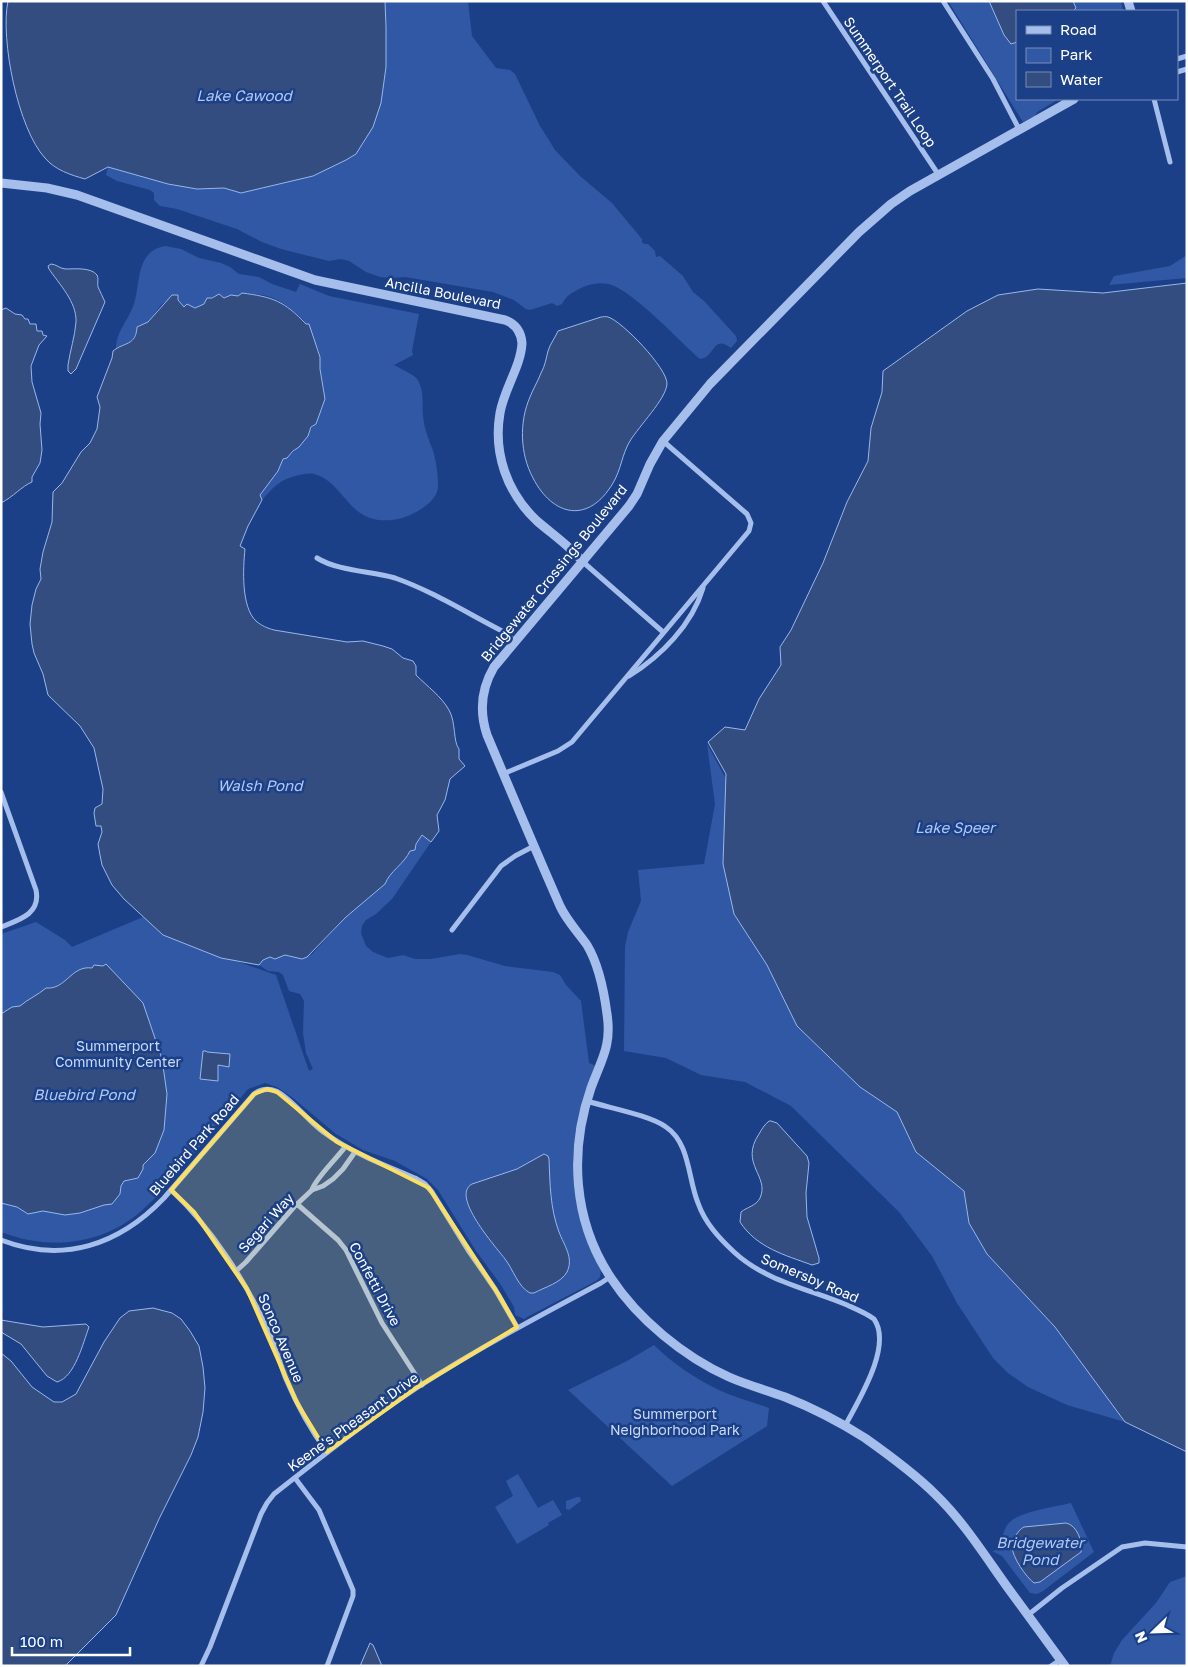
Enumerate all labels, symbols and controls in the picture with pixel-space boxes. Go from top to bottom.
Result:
legend [1016,10,1178,100]
street label: Summerport Trail Loop [841,13,940,150]
text: Road [1060,20,1097,38]
text: Park [1060,45,1093,63]
text: Water [1060,70,1103,88]
water label: Lake Cawood [196,86,294,104]
street label: Ancilla Boulevard [384,273,502,312]
street label: Bridgewater Crossings Boulevard [477,481,630,665]
water label: Walsh Pond [217,776,304,794]
water label: Lake Speer [915,818,997,836]
park label: Summerport Community Center [55,1037,182,1070]
water label: Bluebird Pond [33,1085,137,1103]
street label: Bluebird Park Road [145,1091,242,1199]
street label: Segari Way [234,1189,297,1256]
street label: Confetti Drive [346,1239,405,1329]
street label: Somersby Road [759,1249,862,1306]
street label: Sonco Avenue [255,1291,308,1385]
street label: Keene's Pheasant Drive [284,1368,421,1475]
park label: Summerport Neighborhood Park [610,1405,740,1438]
water label: Bridgewater Pond [996,1533,1086,1568]
north arrow [1128,1607,1178,1657]
scale bar [12,1624,130,1656]
text: N [1131,1629,1150,1645]
text: 100 m [20,1632,63,1650]

